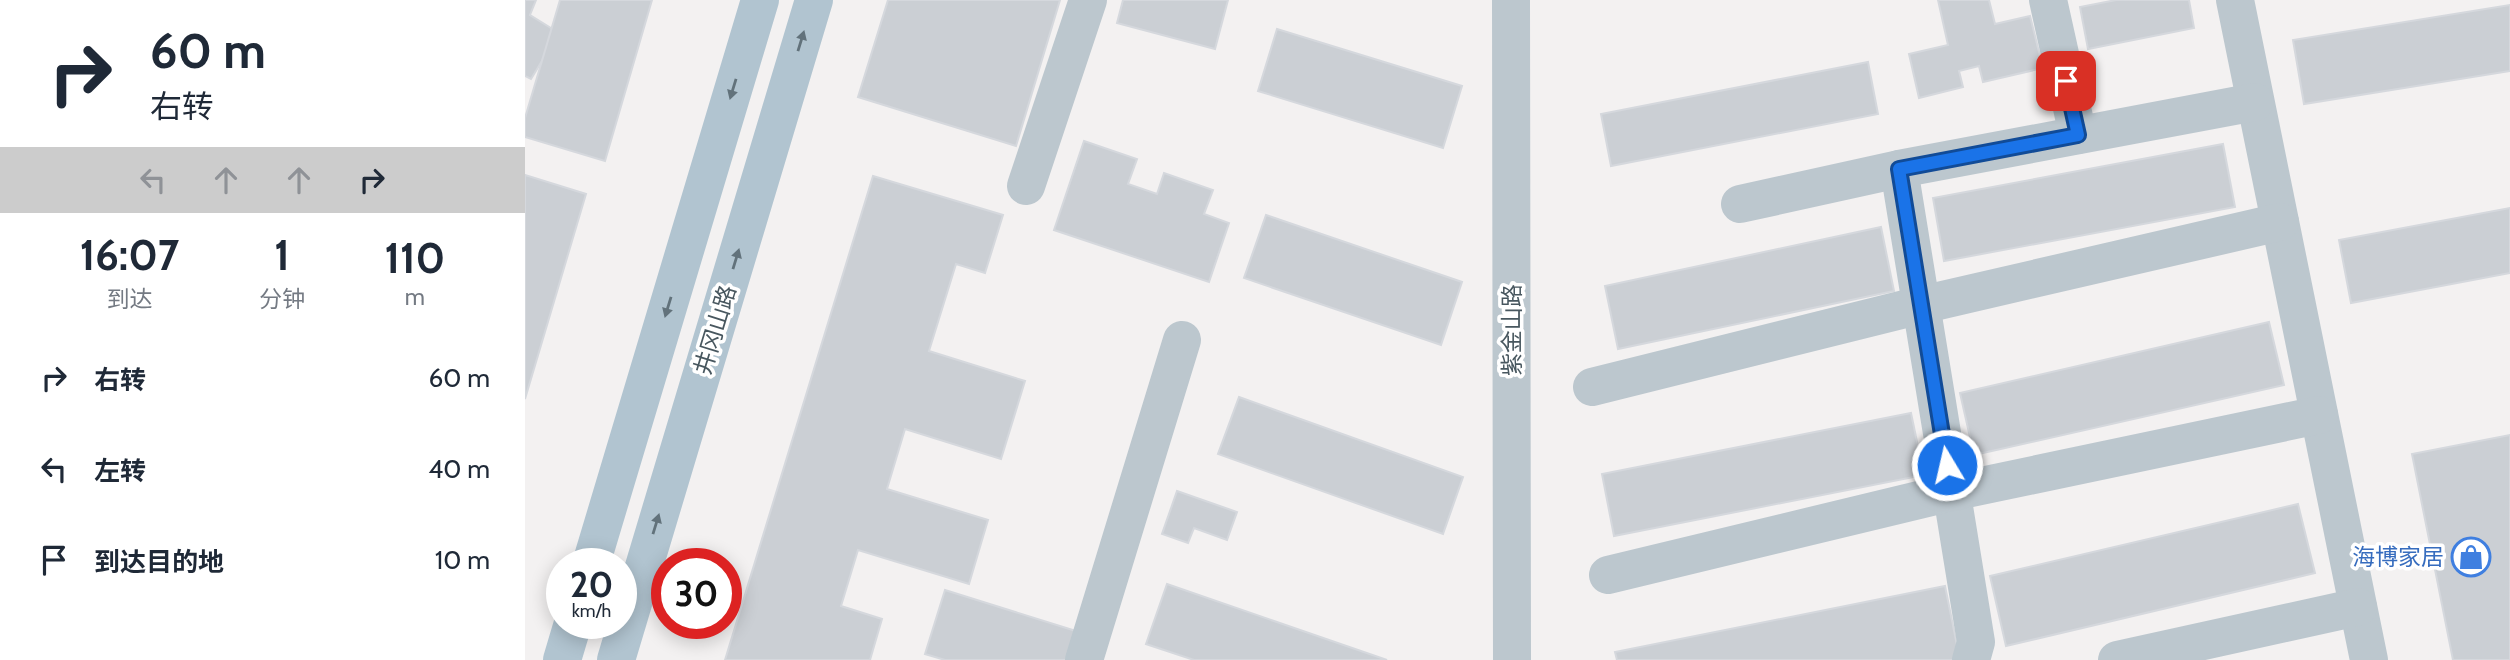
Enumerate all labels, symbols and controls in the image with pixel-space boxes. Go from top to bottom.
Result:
text: 60 m [150,21,266,80]
icon: right [35,28,126,119]
one-way arrow [797,31,807,52]
pin [2036,51,2096,111]
icon: arrive [2047,62,2085,100]
one-way arrow [728,79,738,100]
text: 右转 [150,87,214,126]
icon: left [134,161,172,199]
icon: ahead [207,161,245,199]
icon: ahead [280,161,318,199]
icon: right [353,161,391,199]
text: 16:07 [80,229,179,281]
text: 1 [274,229,290,281]
text: 110 [385,232,445,284]
one-way arrow [731,249,741,270]
street label: 井冈山路 [688,282,742,378]
text: m [405,283,425,311]
street label: 紫金山路 [1498,284,1526,376]
text: 到达 [106,285,152,313]
text: 分钟 [259,285,305,313]
one-way arrow [663,297,673,318]
icon: right [35,359,73,397]
text: 60 m [428,362,490,394]
text: 右转 [94,364,146,396]
position arrow [1910,428,1984,502]
icon: left [35,450,73,488]
text: 40 m [428,453,490,485]
text: 左转 [94,455,146,487]
one-way arrow [652,513,662,534]
shop icon: 海博家居 [2450,536,2492,578]
icon: arrive [35,541,73,579]
place label: 海博家居 [2352,543,2444,571]
text: 10 m [435,544,490,576]
text: 到达目的地 [94,546,224,578]
speed limit sign: 30 [651,548,742,639]
text: 20 [570,563,613,606]
text: km/h [572,600,611,622]

